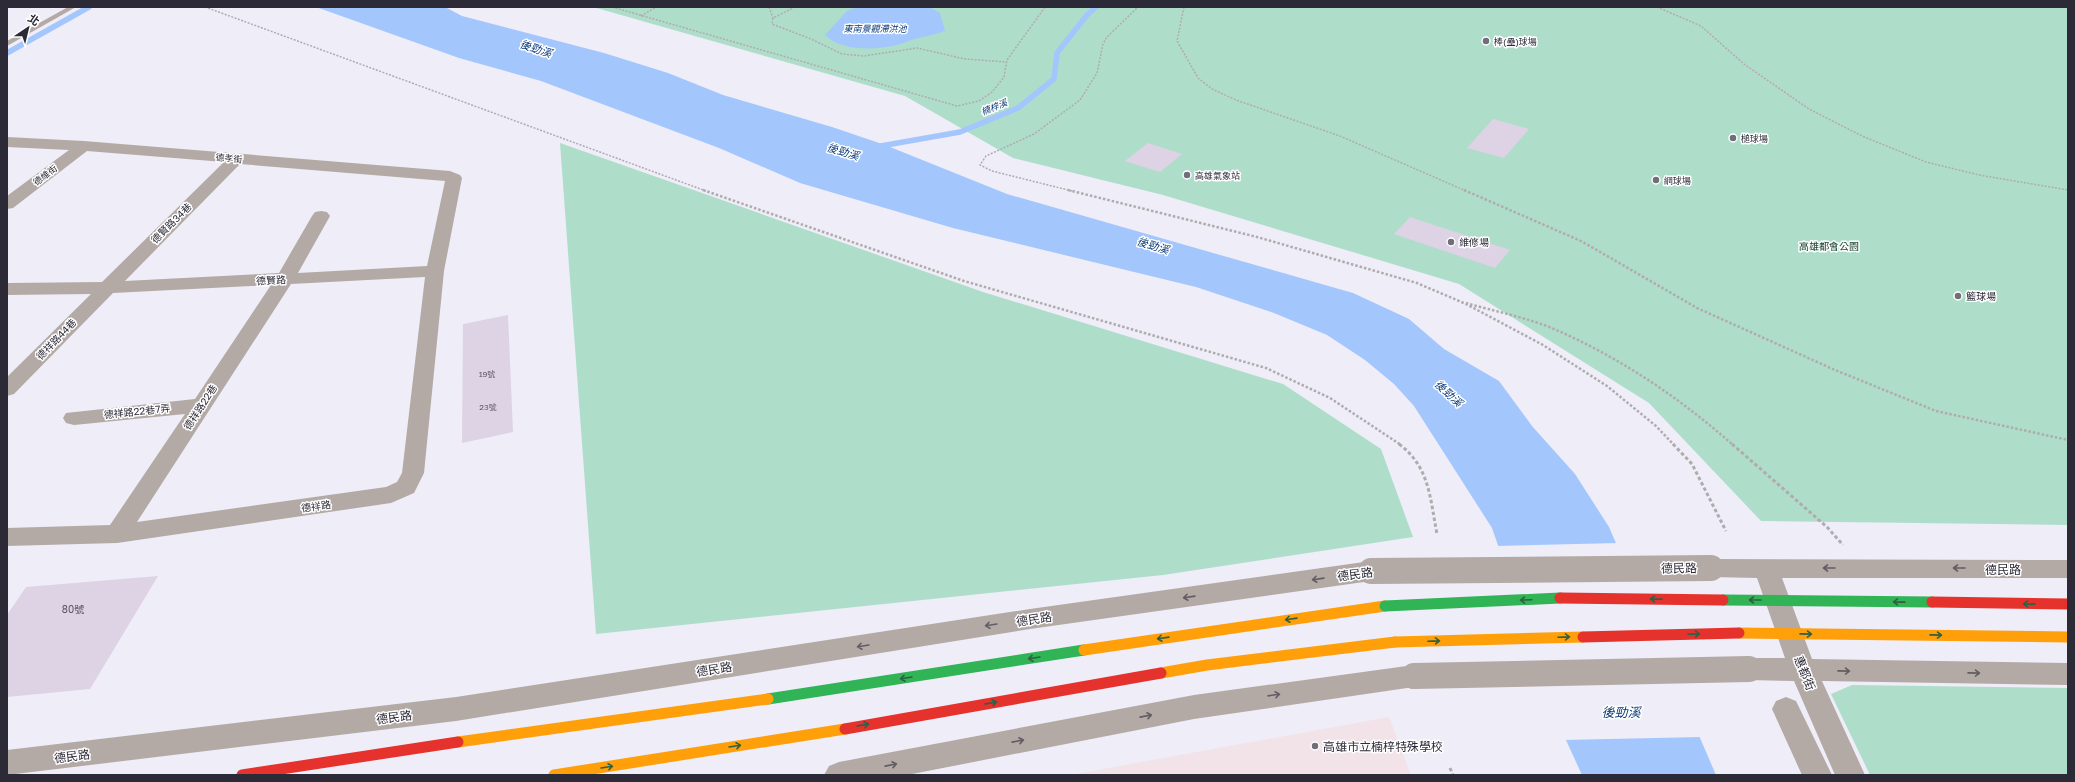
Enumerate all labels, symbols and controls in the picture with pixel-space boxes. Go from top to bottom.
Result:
north arrow [8,8,48,48]
text: 北 [26,11,42,28]
water label: 東南景觀滯洪池 [843,23,907,34]
water label: 後勁溪 [518,36,556,60]
marker: 棒(壘)球場 [1481,36,1491,46]
place label: 棒(壘)球場 [1494,36,1537,47]
water label: 楠梓溪 [979,96,1010,117]
marker: 槌球場 [1728,133,1738,143]
place label: 槌球場 [1741,133,1768,144]
water label: 後勁溪 [825,140,863,163]
street label: 德孝街 [215,151,243,165]
street label: 德維街 [31,162,59,188]
marker: 高雄氣象站 [1182,170,1192,180]
place label: 高雄氣象站 [1195,170,1240,181]
marker: 網球場 [1651,175,1661,185]
place label: 網球場 [1664,175,1691,186]
street label: 德賢路34巷 [148,200,194,246]
water label: 後勁溪 [1135,234,1173,257]
place label: 維修場 [1459,236,1489,248]
marker: 維修場 [1446,237,1456,247]
park label: 高雄都會公園 [1799,240,1859,252]
street label: 德賢路 [256,273,286,287]
place label: 籃球場 [1966,290,1996,302]
marker: 籃球場 [1953,291,1963,301]
street label: 德祥路44巷 [34,316,78,362]
house number: 19號 [479,369,495,379]
water label: 後勁溪 [1432,377,1467,410]
street label: 德祥路22巷 [181,382,219,432]
street label: 德祥路22巷7弄 [103,402,171,420]
house number: 23號 [479,402,497,412]
street label: 德祥路 [300,498,332,514]
street label: 德民路 [1661,560,1697,576]
street label: 德民路 [1985,562,2021,577]
street label: 德民路 [1336,564,1374,584]
one-way arrow [1823,564,1836,572]
one-way arrow [1953,564,1966,572]
one-way arrow [1312,575,1325,583]
one-way arrow [1183,593,1196,601]
one-way arrow [1650,595,1663,602]
one-way arrow [1520,596,1533,603]
one-way arrow [1749,596,1762,604]
one-way arrow [1893,598,1906,606]
one-way arrow [2023,600,2036,608]
house number: 80號 [62,603,84,615]
street label: 德民路 [1015,609,1053,629]
one-way arrow [1285,615,1298,623]
one-way arrow [985,621,998,629]
one-way arrow [1687,630,1700,638]
one-way arrow [1799,630,1812,638]
one-way arrow [1929,631,1942,639]
one-way arrow [1557,633,1570,641]
one-way arrow [1156,634,1169,642]
one-way arrow [1427,637,1440,645]
one-way arrow [857,642,870,650]
street label: 惠都街 [1791,653,1819,693]
one-way arrow [1028,654,1041,662]
street label: 德民路 [695,659,733,679]
one-way arrow [1837,667,1850,674]
one-way arrow [1967,669,1980,677]
one-way arrow [900,674,913,682]
one-way arrow [1267,691,1280,699]
one-way arrow [984,699,997,707]
water label: 後勁溪 [1601,704,1642,720]
street label: 德民路 [375,707,413,727]
one-way arrow [1139,712,1152,720]
one-way arrow [856,721,869,729]
one-way arrow [1011,736,1024,744]
place label: 高雄市立楠梓特殊學校 [1323,739,1443,754]
marker: 高雄市立楠梓特殊學校 [1310,741,1320,751]
one-way arrow [728,742,741,750]
street label: 德民路 [53,746,91,766]
one-way arrow [884,761,897,769]
one-way arrow [600,763,613,771]

